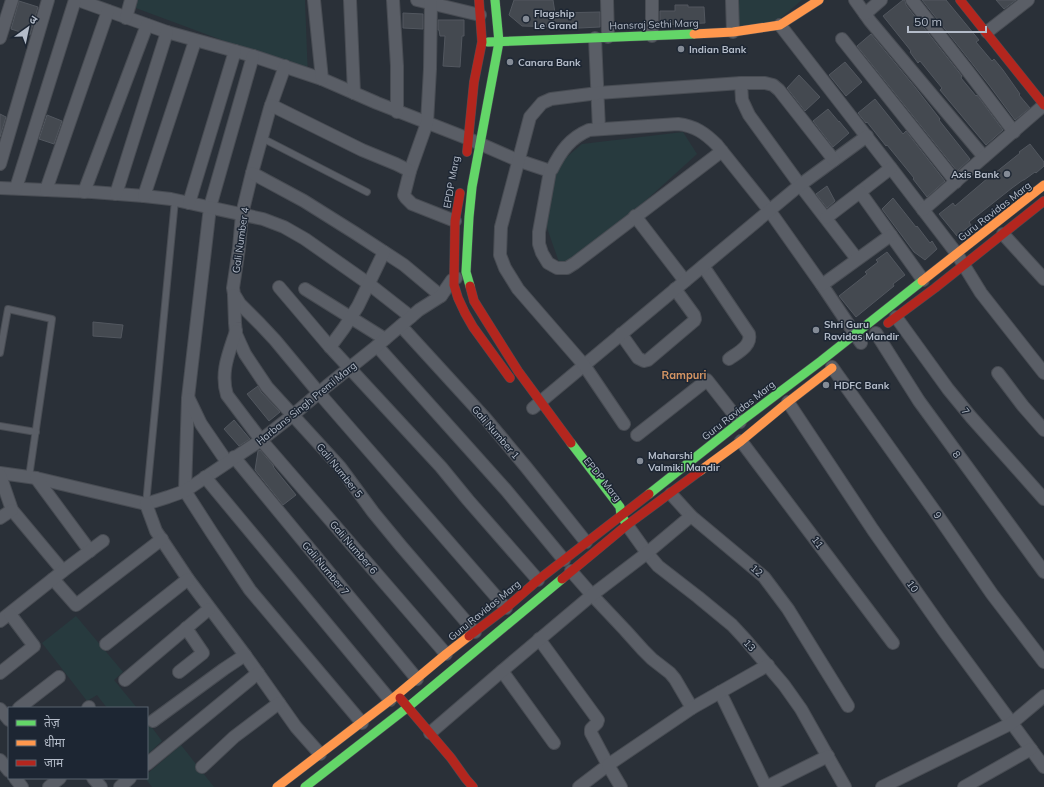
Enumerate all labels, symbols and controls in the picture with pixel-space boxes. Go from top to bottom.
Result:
place label: Flagship Le Grand [534,7,577,32]
north arrow [8,8,48,48]
scale bar [908,8,986,34]
text: उ [27,12,40,28]
marker: Flagship Le Grand [521,14,531,24]
text: 50 m [914,14,942,29]
street label: Hansraj Sethi Marg [609,16,699,33]
place label: Indian Bank [689,43,747,56]
marker: Indian Bank [676,44,686,54]
place label: Canara Bank [518,56,581,69]
marker: Canara Bank [505,57,515,67]
street label: EPDP Marg [440,155,463,209]
place label: Axis Bank [951,168,999,181]
marker: Axis Bank [1002,169,1012,179]
street label: Guru Ravidas Marg [955,179,1034,244]
street label: Gali Number 4 [229,206,252,274]
place label: Shri Guru Ravidas Mandir [824,318,899,343]
marker: Shri Guru Ravidas Mandir [811,325,821,335]
street label: Harbans Singh Premi Marg [254,359,359,448]
district label: Rampuri [662,368,707,382]
street label: Guru Ravidas Marg [699,378,778,443]
place label: HDFC Bank [834,379,890,392]
marker: HDFC Bank [821,380,831,390]
street label: Gali Number 1 [469,403,522,462]
street label: 7 [959,405,973,418]
street label: Gali Number 5 [314,440,366,500]
street label: 8 [950,448,964,461]
place label: Maharshi Valmiki Mandir [647,449,720,474]
street label: EPDP Marg [581,455,624,504]
marker: Maharshi Valmiki Mandir [635,456,645,466]
street label: 9 [931,509,945,521]
street label: Gali Number 6 [327,518,380,577]
street label: 11 [809,534,826,551]
street label: Gali Number 7 [299,539,352,598]
street label: 12 [748,562,765,579]
street label: Guru Ravidas Marg [445,577,523,644]
street label: 10 [904,578,921,595]
street label: 13 [741,637,758,654]
legend [8,707,148,779]
text: तेज़ [44,715,61,730]
text: धीमा [44,735,66,750]
text: जाम [44,755,64,770]

